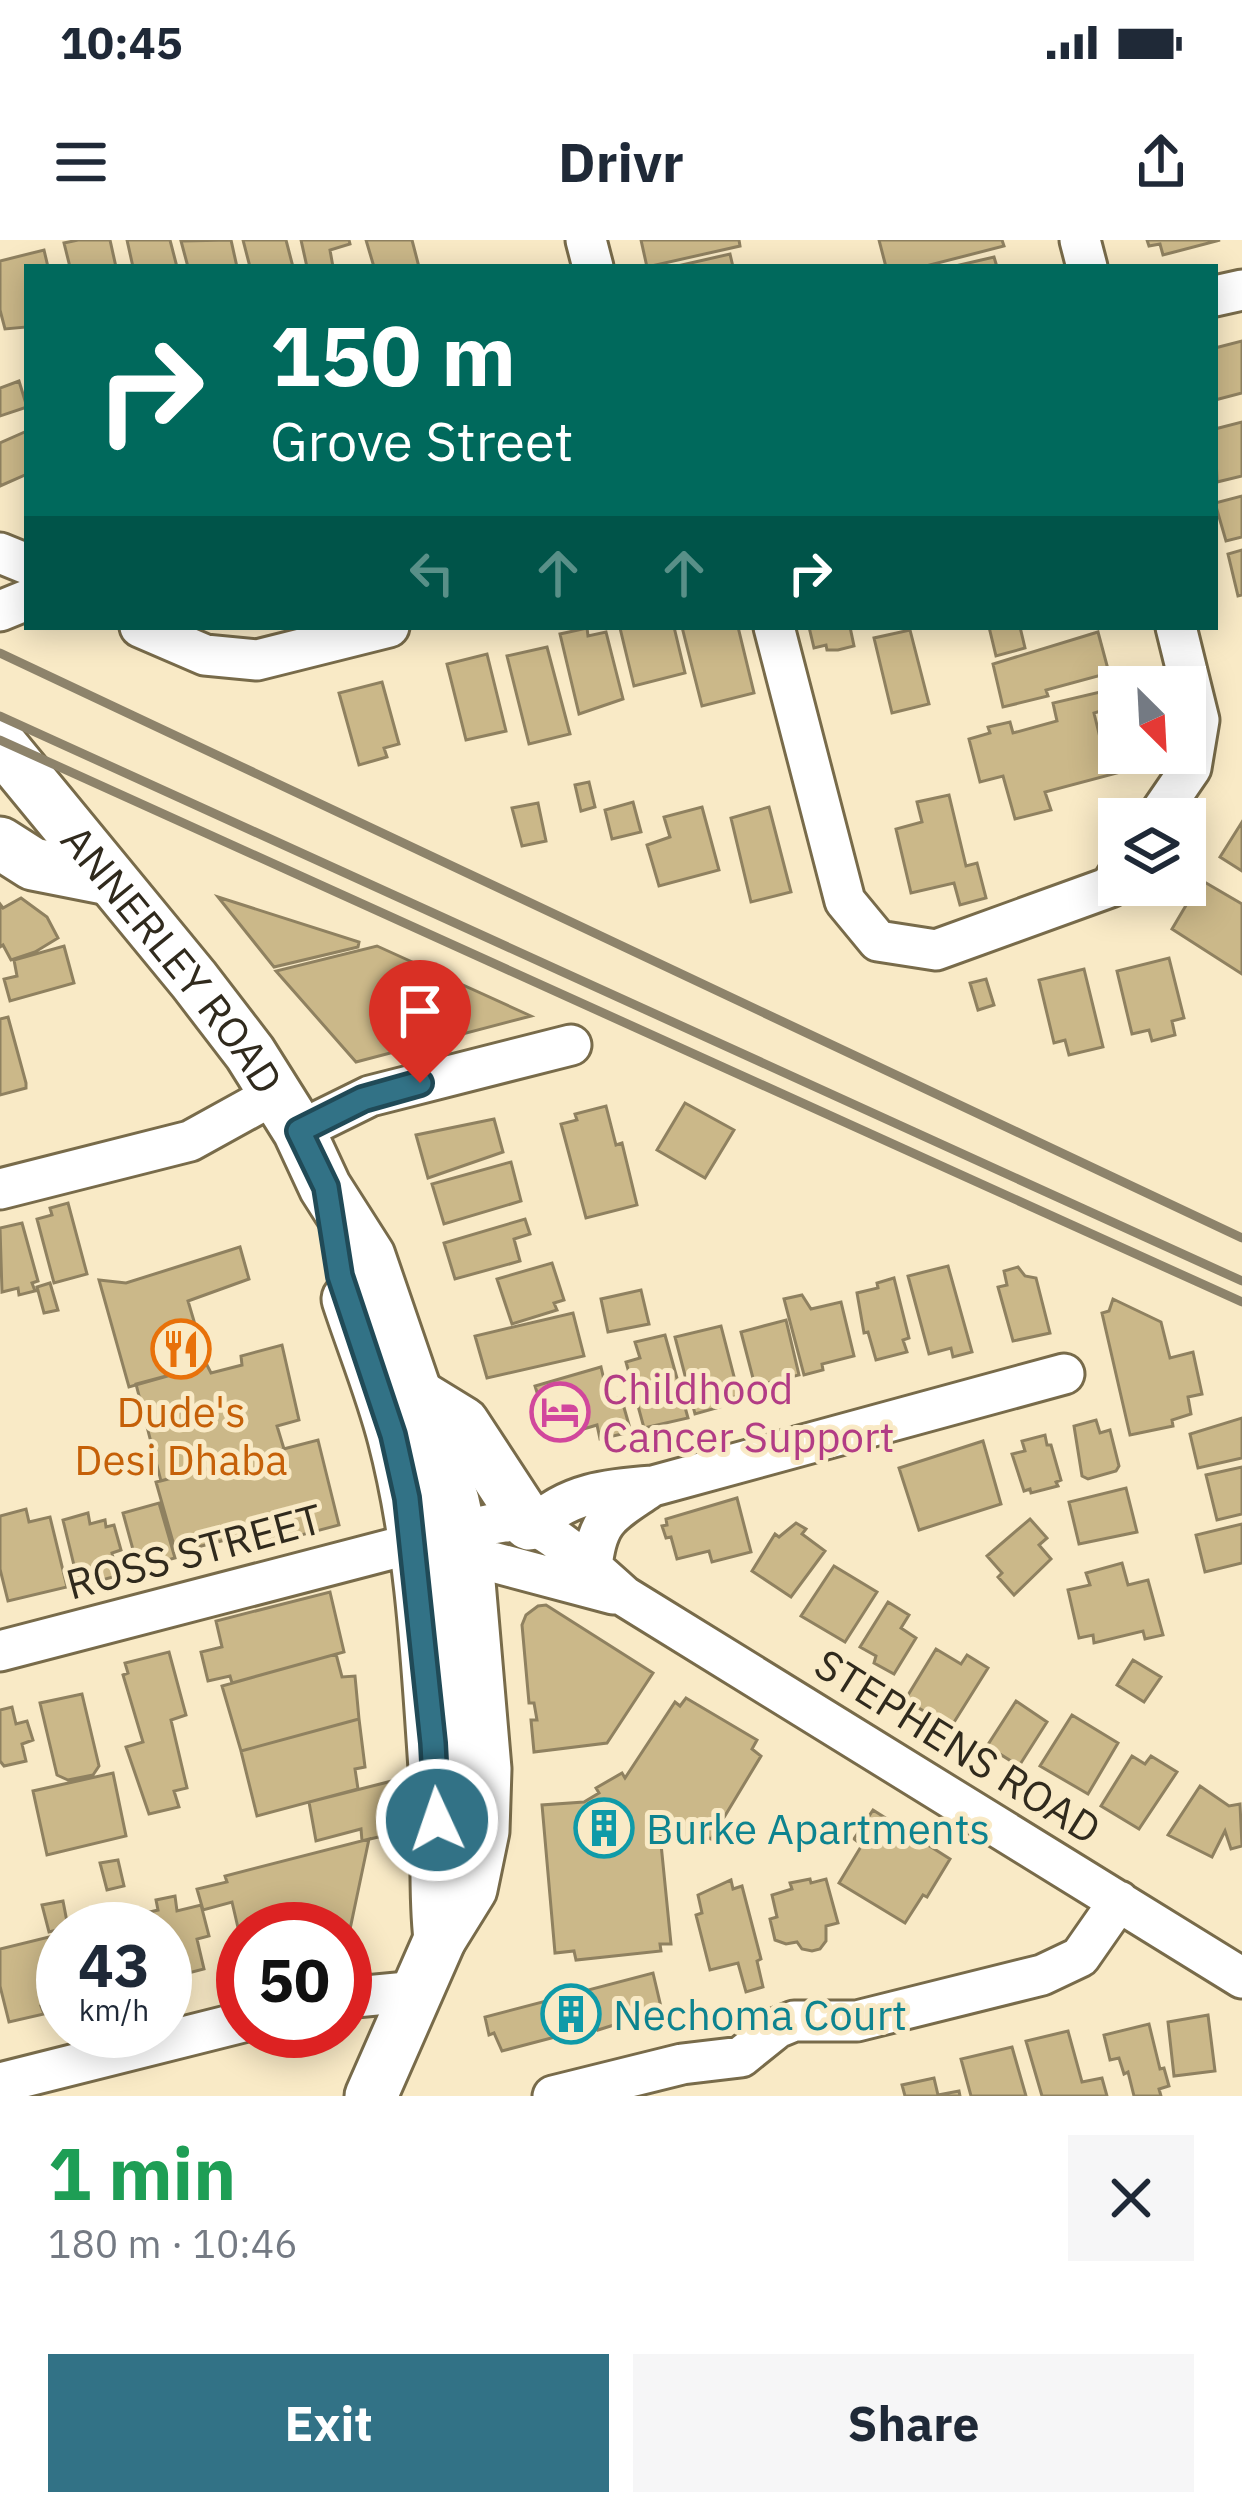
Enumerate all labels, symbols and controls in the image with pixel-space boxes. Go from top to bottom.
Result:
text: 10:45 [60,13,183,71]
text: Drivr [558,127,684,197]
icon: menu [48,129,114,195]
icon: share [1128,129,1194,195]
text: 150 m [270,300,516,409]
icon: right [72,312,228,468]
text: Grove Street [270,406,574,476]
icon: left [399,540,465,606]
icon: ahead [525,540,591,606]
icon: ahead [651,540,717,606]
icon: right [777,540,843,606]
north arrow [1098,666,1206,774]
map controls [1098,666,1206,906]
button: layers [1098,798,1206,906]
street label: ANNERLEY ROAD [50,813,296,1104]
pin [369,960,471,1083]
icon: arrive [387,978,453,1044]
restaurant icon: Dude's Desi Dhaba [150,1318,212,1380]
place label: Childhood Cancer Support [602,1361,894,1464]
hotel icon: Childhood Cancer Support [529,1381,591,1443]
place label: Dude's Desi Dhaba [74,1384,288,1487]
street label: ROSS STREET [60,1490,328,1612]
street label: STEPHENS ROAD [805,1636,1111,1856]
position arrow [374,1757,500,1883]
building icon: Burke Apartments [573,1797,635,1859]
place label: Burke Apartments [646,1801,990,1856]
speed limit sign: 50 [216,1902,372,2058]
text: 43 [78,1925,150,2004]
building icon: Nechoma Court [540,1983,602,2045]
place label: Nechoma Court [613,1987,907,2042]
text: km/h [79,1990,149,2029]
text: 1 min [48,2126,236,2220]
button: close [1068,2135,1194,2261]
text: 180 m · 10:46 [48,2218,298,2269]
button: Exit [48,2354,609,2492]
button: Share [633,2354,1194,2492]

